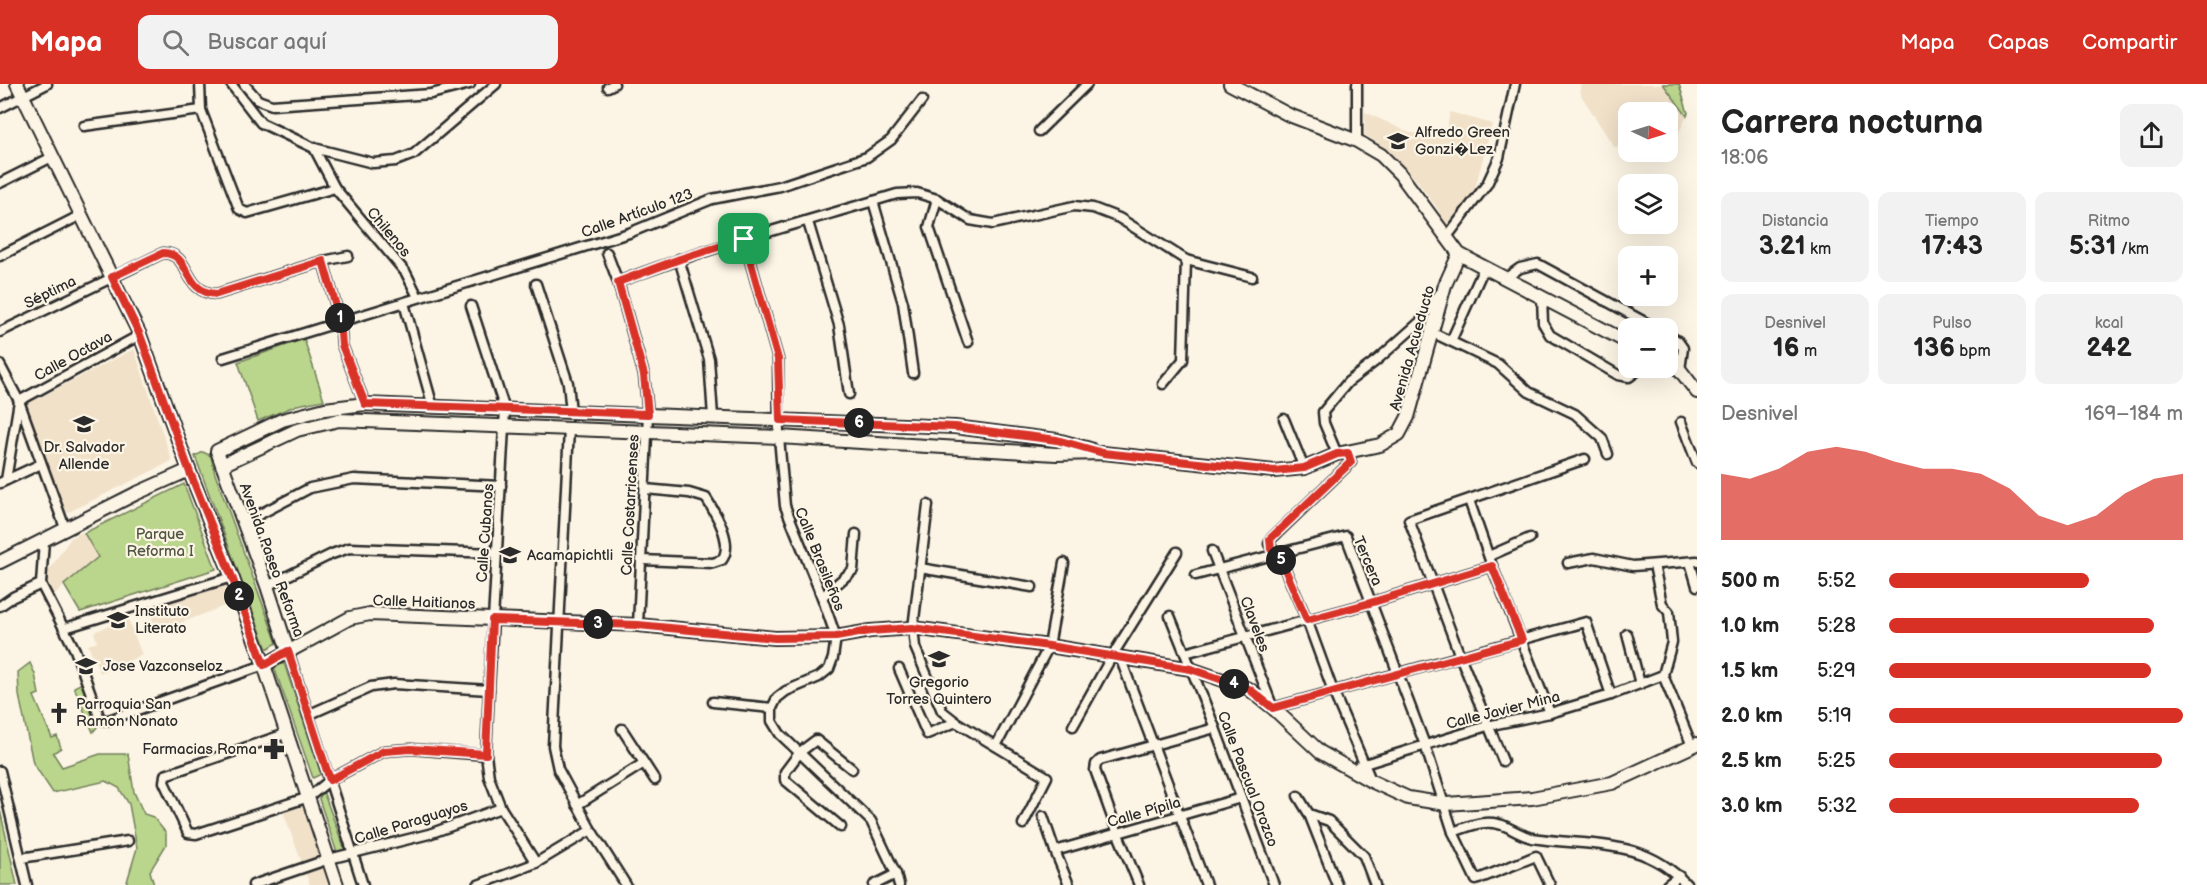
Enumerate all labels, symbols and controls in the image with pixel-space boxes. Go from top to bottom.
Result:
search box [138,15,558,69]
text: Mapa [30,26,102,59]
icon: search [159,26,192,59]
text: Buscar aquí [207,29,326,56]
text: Mapa [1901,30,1955,55]
text: Capas [1988,30,2049,55]
text: Compartir [2082,30,2177,55]
north arrow [1618,102,1678,162]
map controls [1618,102,1678,378]
text: Carrera nocturna [1721,103,1983,143]
button: share [2120,104,2183,167]
place label: Alfredo Green Gonzi�Lez [1415,123,1510,159]
school or university icon: Alfredo Green Gonzi�Lez [1386,129,1410,153]
text: 18:06 [1721,146,1768,170]
button: layers [1618,174,1678,234]
street label: Calle Artículo 123 [579,184,696,242]
street label: Chilenos [362,204,415,261]
text: Distancia [1761,212,1829,231]
text: Tiempo [1925,212,1979,231]
text: Ritmo [2088,212,2130,231]
pin [718,213,769,264]
icon: arrive [727,222,760,255]
text: 3.21 [1759,231,1806,262]
text: 17:43 [1921,231,1983,262]
text: 5:31 [2069,231,2116,262]
text: km [1806,240,1831,259]
text: /km [2116,240,2149,259]
button: + [1618,246,1678,306]
street label: Séptima [21,272,79,313]
street label: Avenida Acueducto [1385,283,1439,413]
pin: 1 [325,303,355,333]
text: 1 [337,308,343,327]
text: Desnivel [1764,314,1826,333]
text: Pulso [1932,314,1972,333]
text: kcal [2095,314,2123,333]
button: − [1618,318,1678,378]
street label: Calle Octava [31,327,115,386]
text: 16 [1773,333,1800,364]
text: 136 [1913,333,1955,364]
text: 242 [2086,333,2132,364]
text: m [1800,342,1817,361]
text: bpm [1955,342,1991,361]
text: Desnivel [1721,402,1798,426]
text: 169–184 m [2085,402,2183,426]
pin: 6 [844,408,874,438]
school or university icon: Dr. Salvador Allende [72,412,96,436]
text: 6 [854,413,864,432]
street label: Calle Costarricenses [617,433,644,576]
place label: Dr. Salvador Allende [43,438,125,474]
street label: Avenida Paseo Reforma [235,481,308,640]
street label: Calle Cubanos [473,482,498,583]
street label: Calle Brasileños [790,505,849,614]
park label: Parque Reforma I [126,525,194,561]
street label: Tercera [1349,534,1386,589]
school or university icon: Acamapichtli [498,543,522,567]
pin: 5 [1266,545,1296,575]
place label: Acamapichtli [527,546,613,565]
text: 5 [1276,550,1286,569]
text: 500 m [1721,569,1780,593]
text: 5:52 [1817,569,1856,593]
pin: 2 [224,581,254,611]
text: 2 [234,586,244,605]
street label: Calle Haitianos [372,591,476,614]
street label: Claveles [1235,594,1274,655]
place label: Instituto Literato [135,602,189,638]
school or university icon: Instituto Literato [106,608,130,632]
pin: 3 [583,609,613,639]
text: 3 [593,614,603,633]
text: 1.0 km [1721,614,1779,638]
text: 5:28 [1817,614,1856,638]
school or university icon: Gregorio Torres Quintero [927,647,951,671]
school or university icon: Jose Vazconseloz [74,654,98,678]
place label: Jose Vazconseloz [103,657,223,676]
text: 1.5 km [1721,659,1778,683]
text: 5:29 [1817,659,1856,683]
pin: 4 [1219,669,1249,699]
place label: Gregorio Torres Quintero [886,673,992,709]
text: 4 [1229,674,1239,693]
street label: Calle Javier Mina [1444,687,1562,734]
place label: Parroquia San Ramon Nonato [76,695,178,731]
church icon: Parroquia San Ramon Nonato [47,701,71,725]
text: 2.0 km [1721,704,1783,728]
text: 5:19 [1817,704,1852,728]
street label: Calle Pascual Orozco [1213,709,1282,850]
pharmacy icon: Farmacias Roma [262,737,286,761]
place label: Farmacias Roma [142,740,257,759]
text: 2.5 km [1721,749,1782,773]
text: 5:25 [1817,749,1856,773]
street label: Calle Pípila [1105,793,1183,832]
text: 3.0 km [1721,794,1782,818]
text: 5:32 [1817,794,1857,818]
street label: Calle Paraguayos [352,796,471,849]

